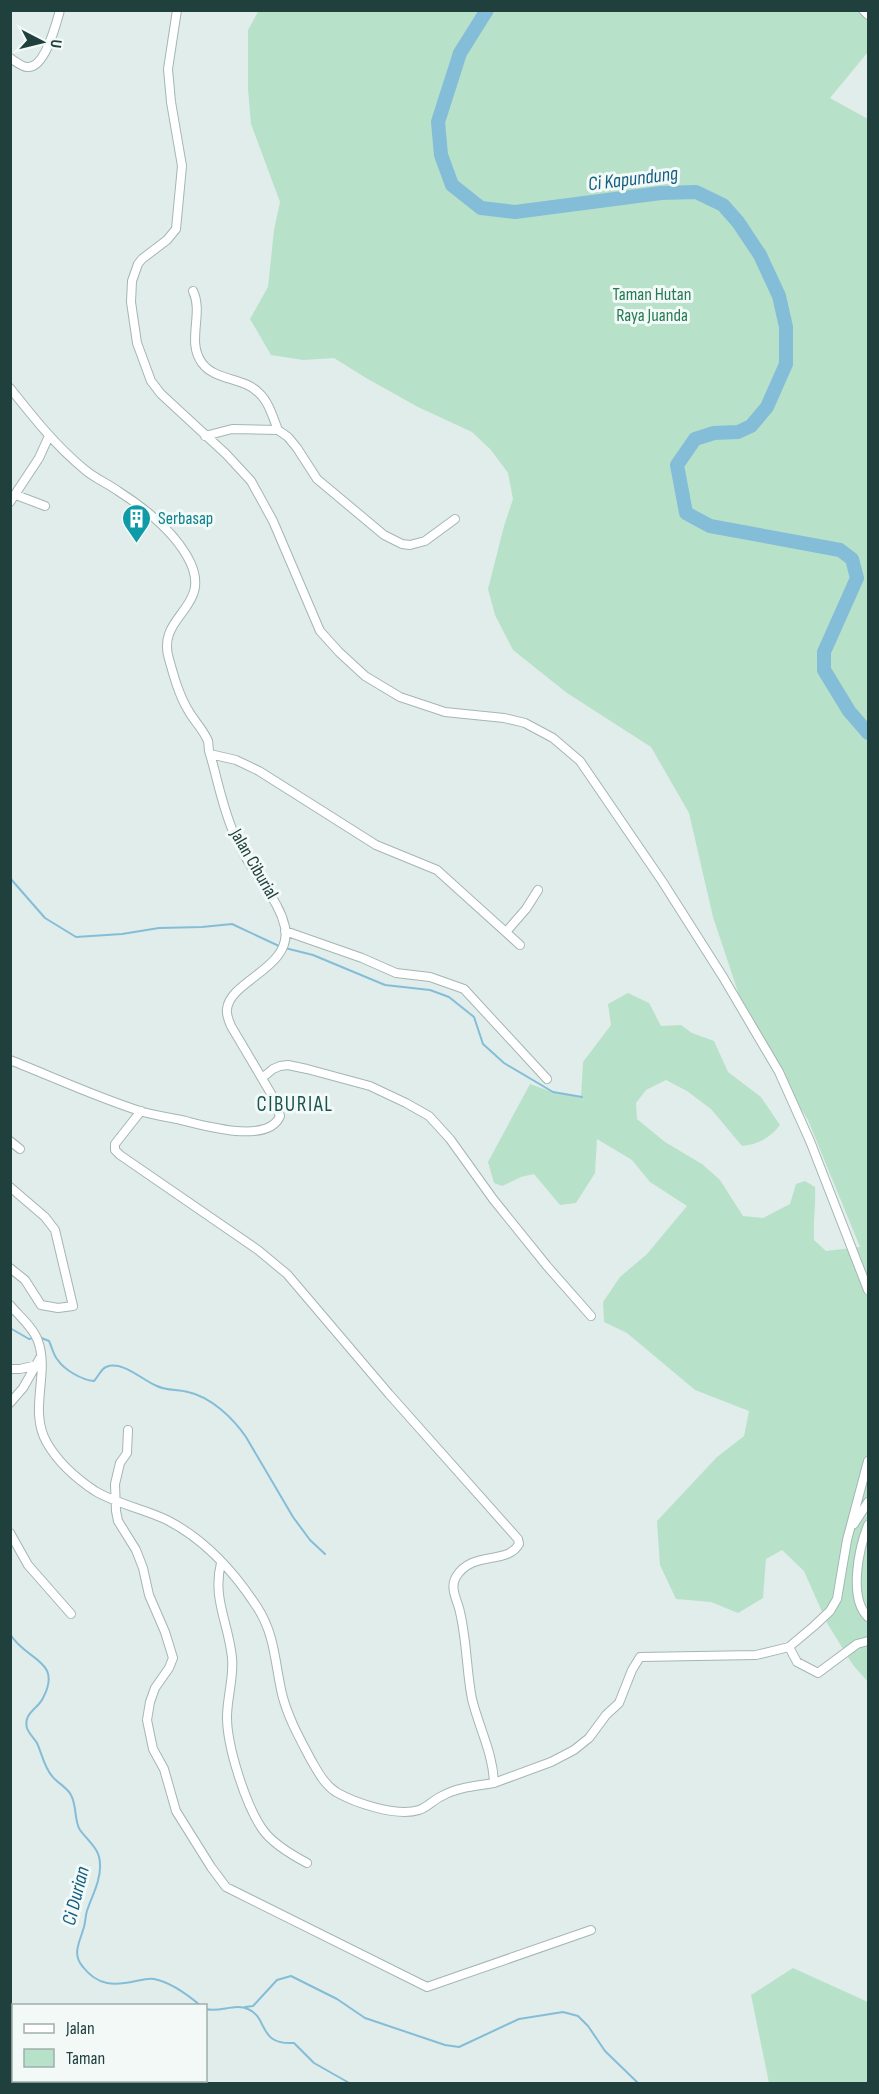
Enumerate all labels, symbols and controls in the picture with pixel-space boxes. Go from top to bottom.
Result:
north arrow [12,12,72,72]
text: U [45,38,65,49]
water label: Ci Kapundung [587,162,679,196]
park label: Taman Hutan Raya Juanda [613,284,691,326]
building icon: Serbasap [121,502,153,544]
place label: Serbasap [158,508,213,529]
street label: Jalan Ciburial [225,824,282,903]
district label: CIBURIAL [257,1092,333,1117]
water label: Ci Durian [57,1864,95,1928]
legend [12,2004,207,2082]
text: Jalan [65,2018,95,2039]
text: Taman [66,2048,105,2069]

